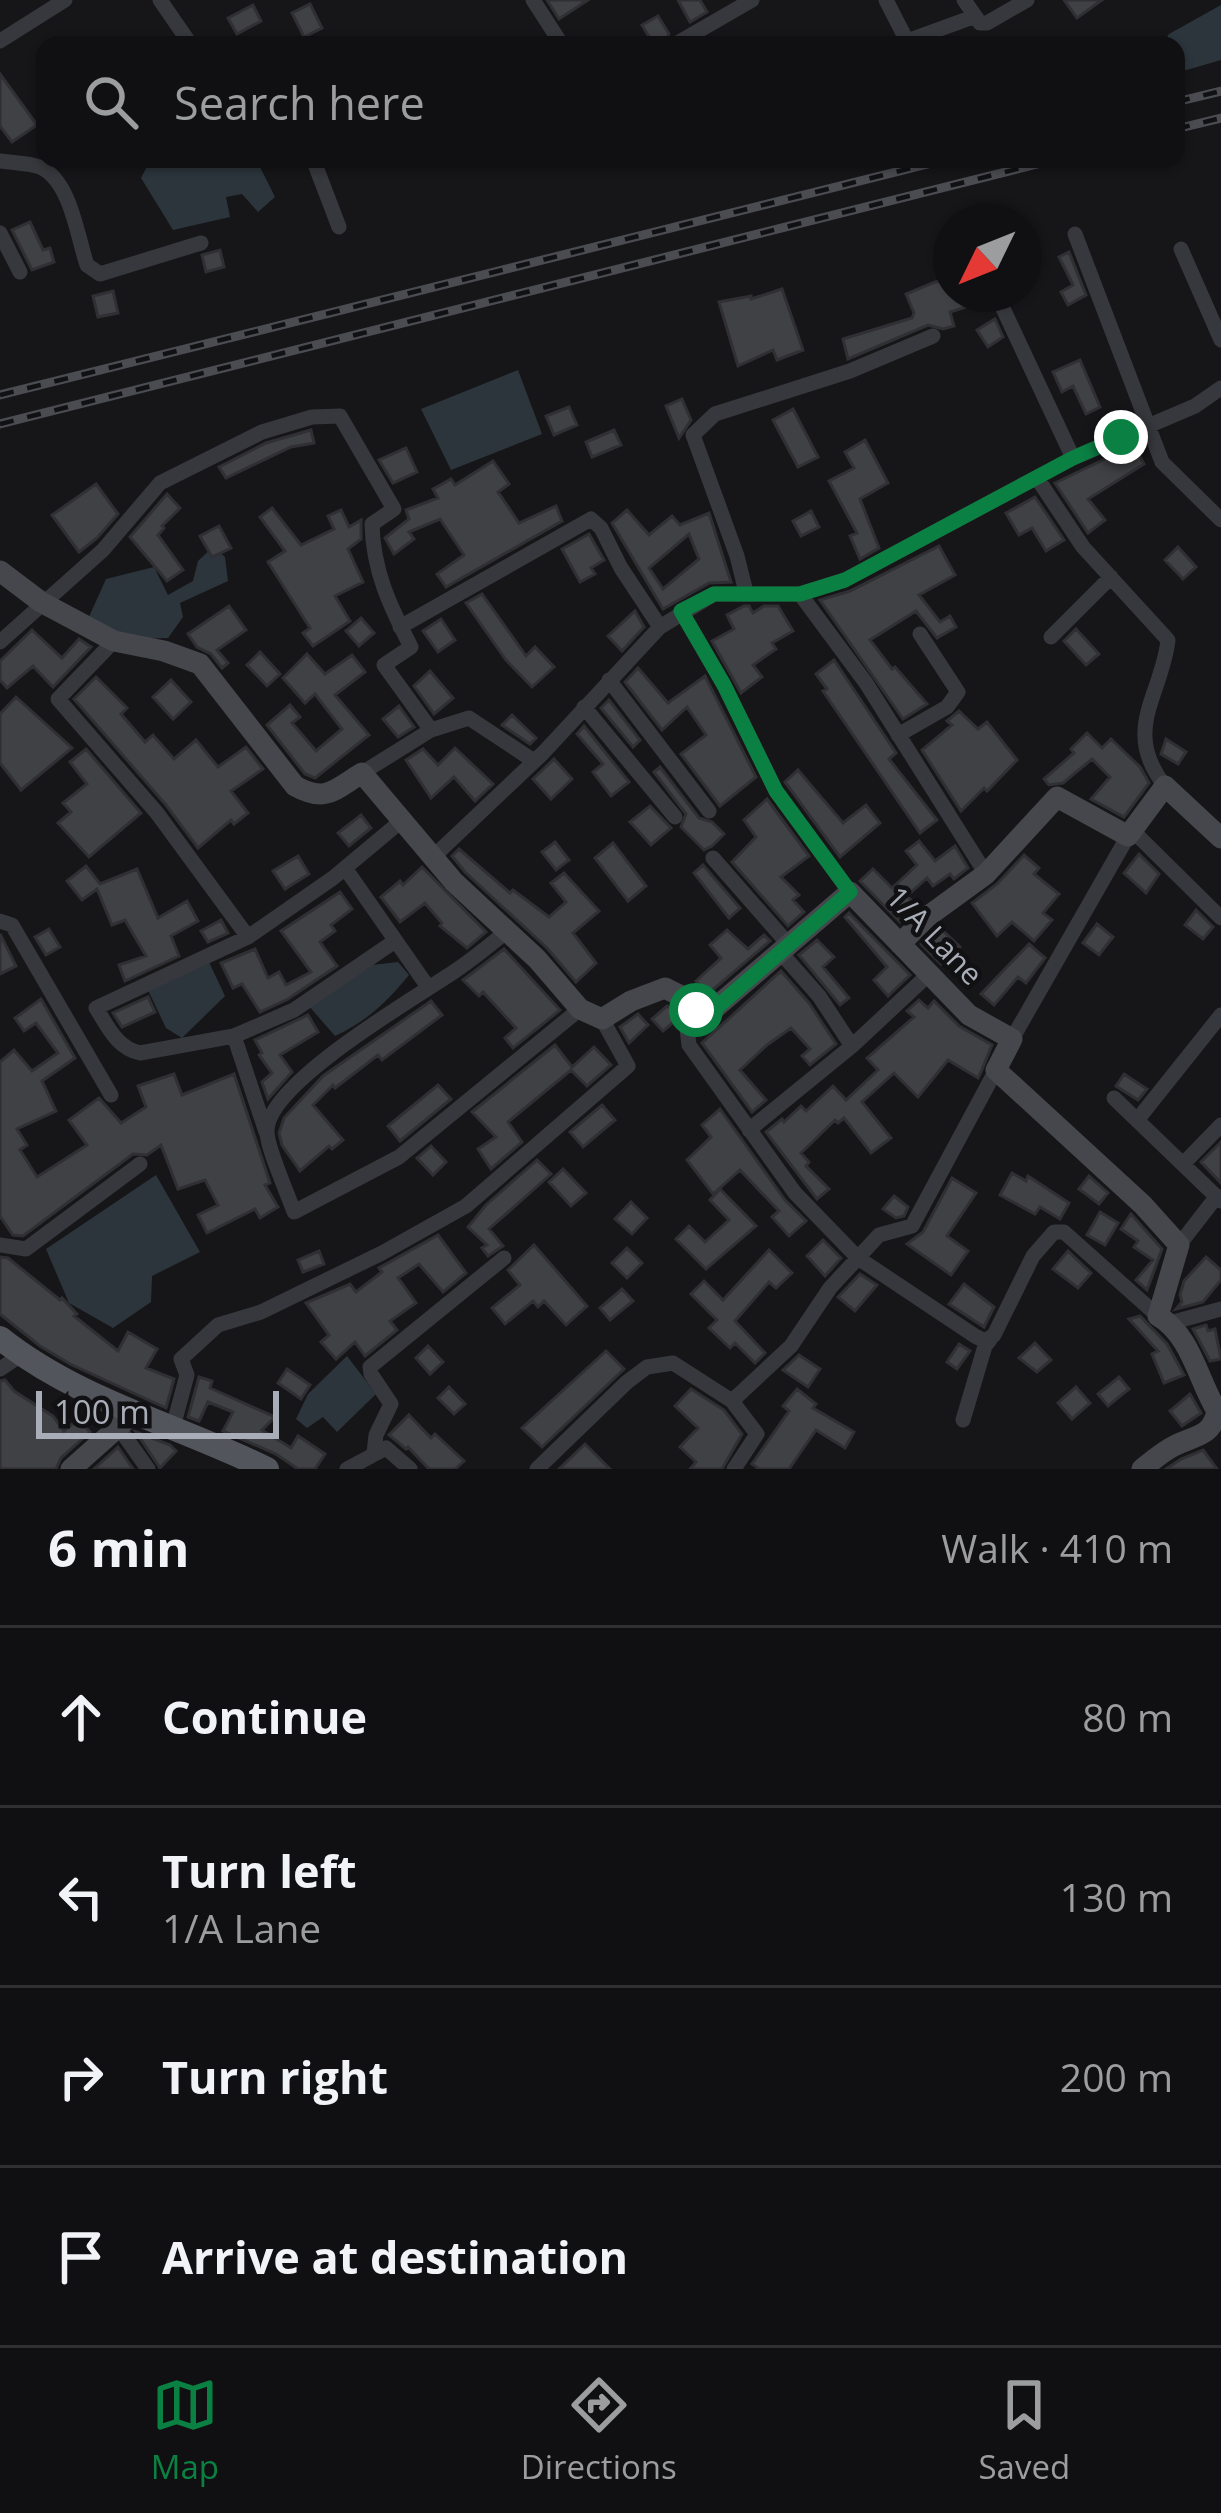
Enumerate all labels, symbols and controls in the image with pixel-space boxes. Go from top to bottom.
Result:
search box [36,36,1185,168]
icon: search [78,69,144,135]
text: Search here [174,72,425,133]
north arrow [933,204,1041,312]
route end [1094,410,1148,464]
street label: 1/A Lane [878,877,992,993]
route start [669,983,723,1037]
scale bar [36,1385,279,1438]
text: 100 m [54,1389,150,1434]
text: 6 min [48,1512,190,1582]
text: Walk · 410 m [941,1521,1173,1574]
icon: ahead [48,1684,114,1750]
text: Continue [162,1686,367,1747]
text: 80 m [1082,1690,1173,1743]
text: Turn left [162,1840,357,1901]
icon: left [48,1864,114,1930]
text: 130 m [1060,1870,1173,1923]
text: 1/A Lane [162,1901,321,1954]
icon: right [48,2044,114,2110]
text: Turn right [162,2046,388,2107]
text: 200 m [1060,2050,1173,2103]
icon: arrive [48,2224,114,2290]
text: Arrive at destination [162,2226,628,2287]
tab: Map [151,2372,219,2489]
tab: Directions [521,2372,677,2489]
tab: Saved [978,2372,1070,2489]

